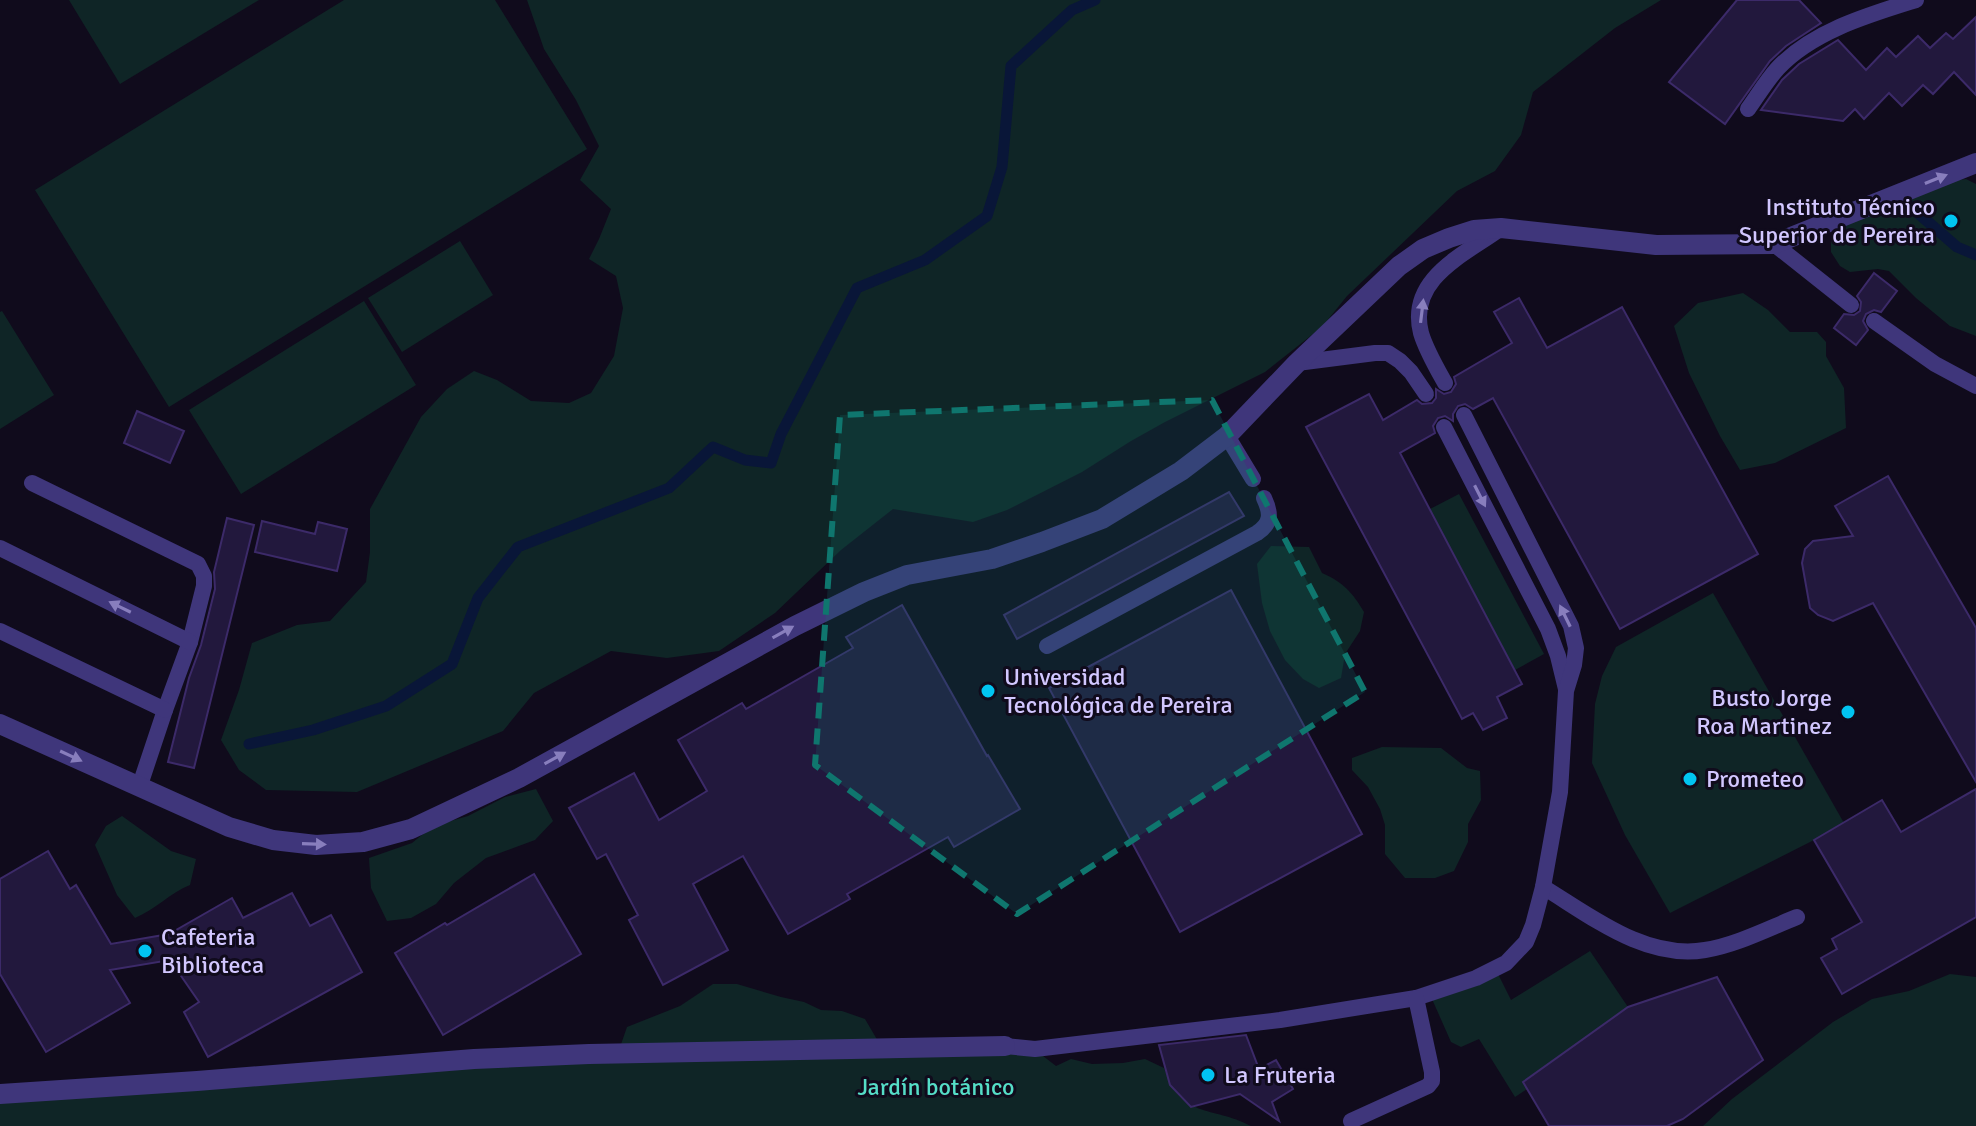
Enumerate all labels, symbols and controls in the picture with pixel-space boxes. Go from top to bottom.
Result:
one-way arrow [1924,172,1948,185]
place label: Instituto Técnico Superior de Pereira [1739,192,1935,250]
marker: Instituto Técnico Superior de Pereira [1942,212,1960,230]
one-way arrow [1416,298,1429,323]
one-way arrow [1473,485,1487,508]
one-way arrow [109,601,132,614]
one-way arrow [1558,604,1572,628]
one-way arrow [772,626,794,640]
place label: Universidad Tecnológica de Pereira [1004,662,1233,720]
marker: Universidad Tecnológica de Pereira [979,682,997,700]
place label: Busto Jorge Roa Martinez [1696,683,1832,741]
marker: Busto Jorge Roa Martinez [1839,703,1857,721]
one-way arrow [59,749,83,763]
one-way arrow [544,752,567,765]
place label: Prometeo [1706,764,1804,794]
marker: Prometeo [1681,770,1699,788]
one-way arrow [302,837,327,850]
place label: Cafeteria Biblioteca [161,922,264,980]
marker: Cafeteria Biblioteca [136,942,154,960]
place label: La Fruteria [1224,1060,1336,1090]
marker: La Fruteria [1199,1066,1217,1084]
park label: Jardín botánico [857,1072,1015,1102]

